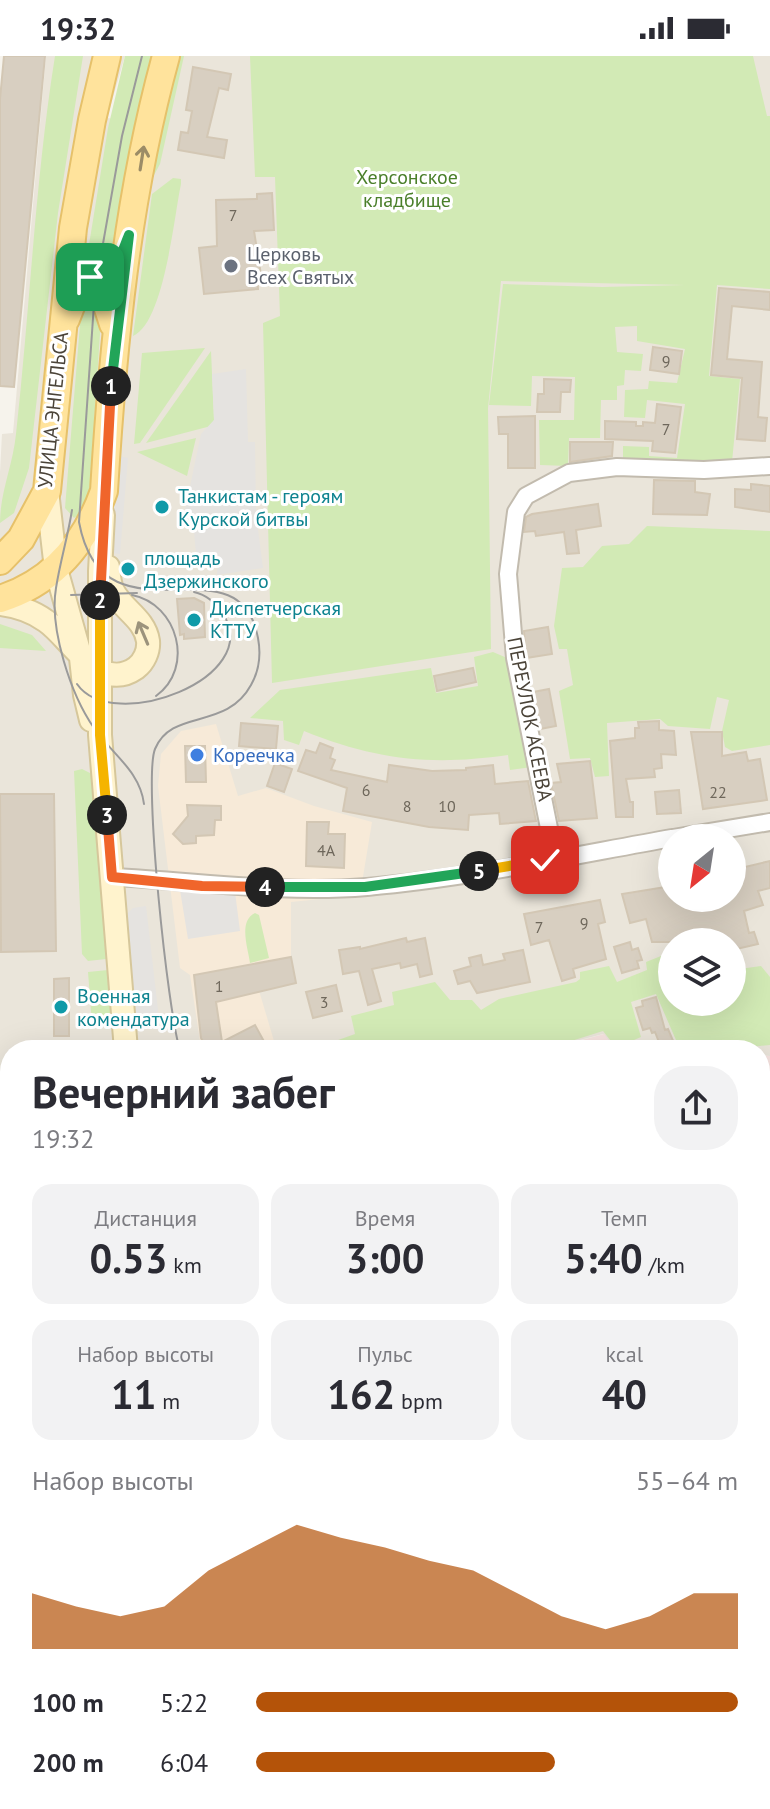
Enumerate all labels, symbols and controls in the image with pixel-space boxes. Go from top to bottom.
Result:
text: 19:32 [40,9,116,48]
one-way arrow [135,146,150,172]
park label: Херсонское кладбище [356,164,458,213]
house number: 7 [229,205,237,225]
place label: Церковь Всех Святых [247,241,354,290]
pin [56,243,124,311]
icon: arrive [68,255,112,299]
marker: Церковь Всех Святых [222,257,240,275]
street label: УЛИЦА ЭНГЕЛЬСА [32,330,74,489]
house number: 9 [662,351,670,371]
pin: 1 [91,366,131,406]
text: 1 [105,372,117,400]
house number: 7 [662,419,670,439]
place label: Танкистам - героям Курской битвы [178,483,343,532]
marker: Танкистам - героям Курской битвы [153,498,171,516]
place label: площадь Дзержинского [144,545,269,594]
marker: площадь Дзержинского [119,560,137,578]
pin: 2 [80,580,120,620]
text: 2 [94,586,106,614]
place label: Диспетчерская КТТУ [210,595,341,644]
marker: Диспетчерская КТТУ [185,611,203,629]
one-way arrow [135,622,149,646]
street label: ПЕРЕУЛОК АСЕЕВА [501,635,559,804]
place label: Кореечка [213,742,295,768]
marker: Кореечка [188,746,206,764]
house number: 6 [362,780,370,800]
house number: 22 [709,782,727,802]
pin: 3 [87,795,127,835]
house number: 8 [403,796,411,816]
house number: 10 [438,796,456,816]
text: 3 [101,801,113,829]
north arrow [658,824,746,912]
map controls [658,824,746,1016]
pin [511,826,579,894]
icon: check [523,838,567,882]
house number: 4А [317,840,336,860]
pin: 5 [459,851,499,891]
text: 5 [473,857,485,885]
pin: 4 [245,867,285,907]
text: 4 [259,873,271,901]
house number: 9 [580,913,588,933]
house number: 7 [535,917,543,937]
button: layers [658,928,746,1016]
house number: 1 [215,976,223,996]
place label: Военная комендатура [77,983,190,1032]
house number: 3 [320,992,328,1012]
marker: Военная комендатура [52,998,70,1016]
text: Вечерний забег [32,1063,335,1120]
button: share [654,1066,738,1150]
text: 19:32 [32,1122,94,1155]
text: Дистанция [94,1204,197,1232]
text: Время [355,1204,415,1232]
text: Темп [601,1204,648,1232]
text: 0.53 [90,1232,167,1284]
text: 3:00 [346,1232,424,1284]
text: 5:40 [564,1232,643,1284]
text: km [167,1251,202,1279]
text: /km [643,1251,685,1279]
text: Набор высоты [77,1340,214,1368]
text: Пульс [357,1340,413,1368]
text: kcal [606,1340,643,1368]
text: 11 [111,1368,156,1420]
text: 162 [327,1368,395,1420]
text: 40 [602,1368,647,1420]
text: m [156,1387,180,1415]
text: bpm [395,1387,443,1415]
text: Набор высоты [32,1464,194,1497]
text: 55–64 m [636,1464,738,1497]
text: 100 m [32,1686,104,1719]
text: 5:22 [160,1686,208,1719]
text: 200 m [32,1746,104,1779]
text: 6:04 [160,1746,208,1779]

